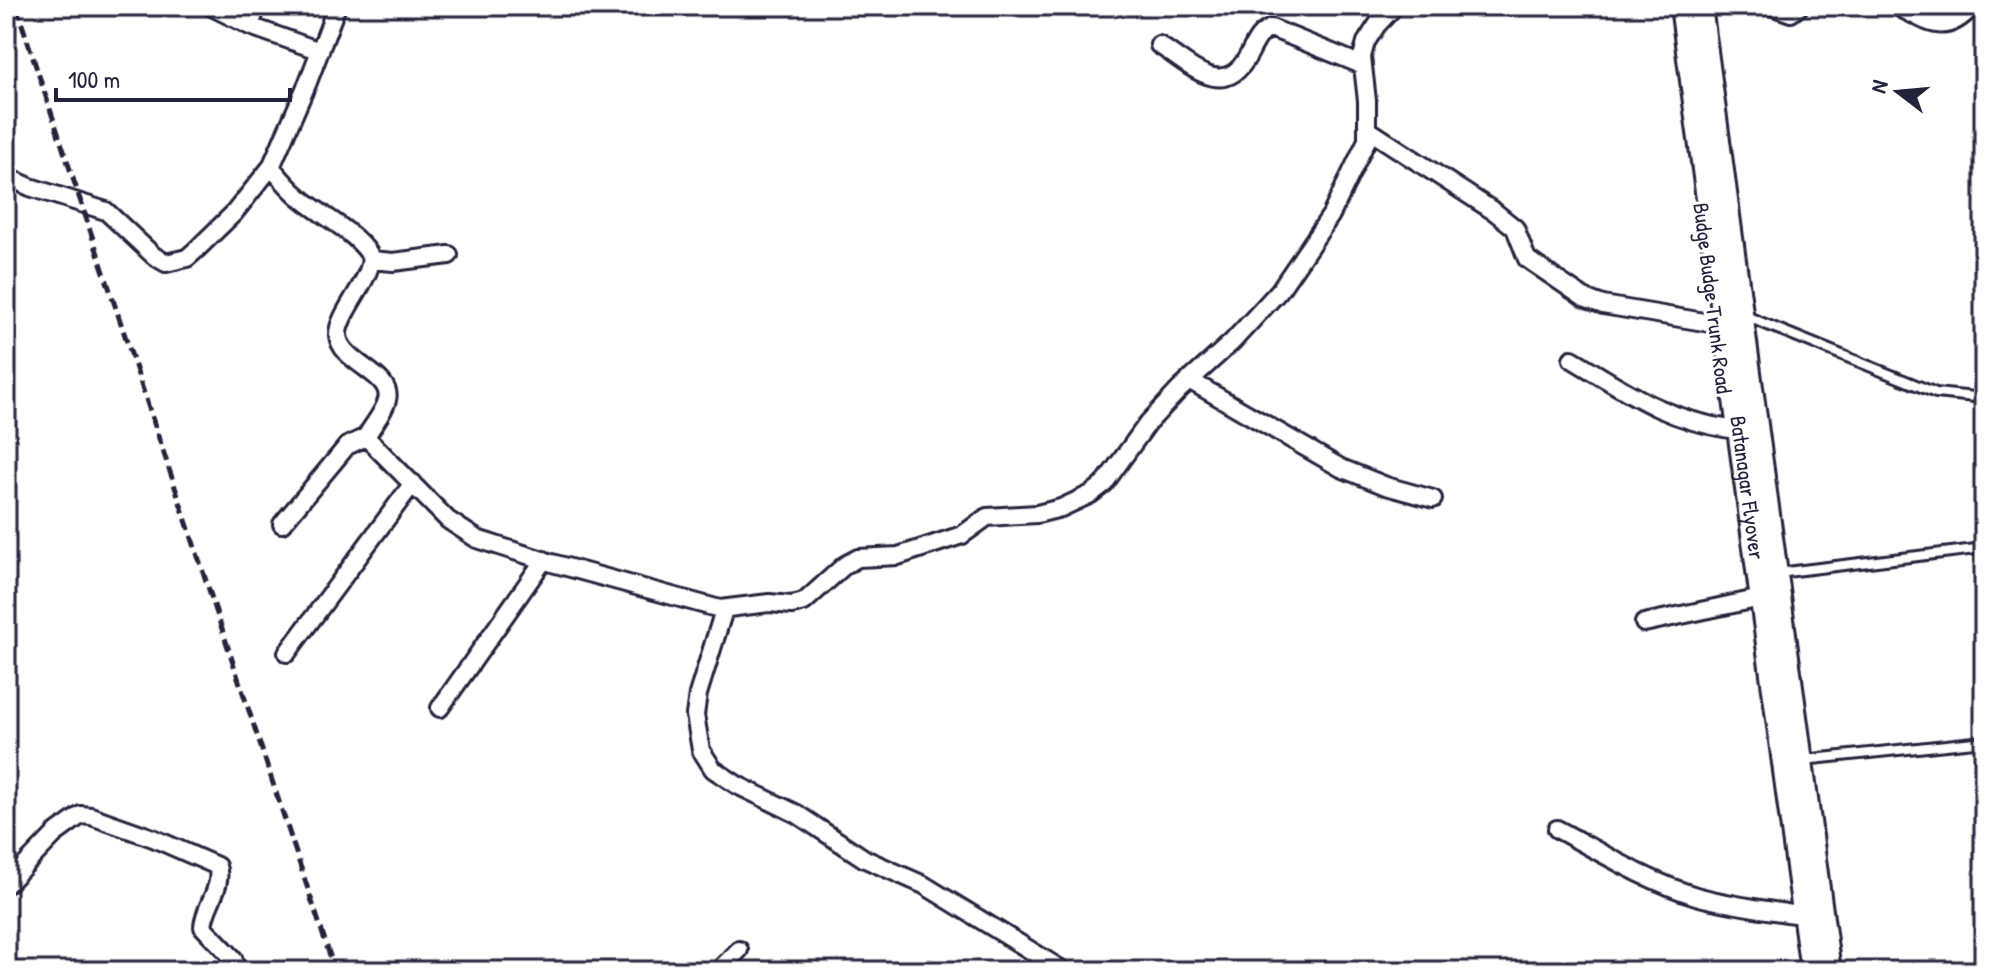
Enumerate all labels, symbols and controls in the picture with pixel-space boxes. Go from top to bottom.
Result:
scale bar [56,52,290,102]
north arrow [1858,52,1938,132]
text: 100 m [68,63,120,95]
text: N [1863,76,1895,96]
street label: Budge Budge Trunk Road [1686,201,1740,396]
street label: Batanagar Flyover [1723,414,1772,562]

